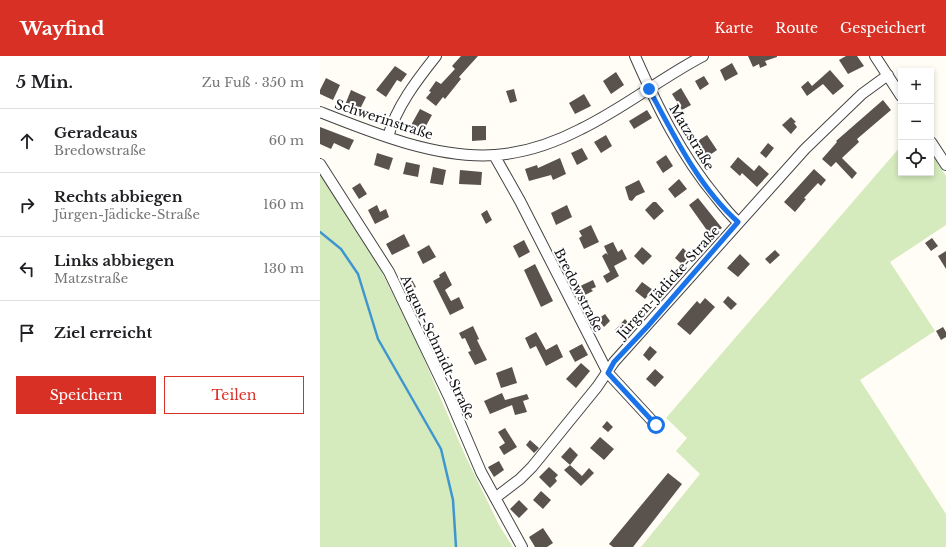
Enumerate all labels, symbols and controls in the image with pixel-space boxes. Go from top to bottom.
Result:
text: Wayfind [20,17,105,40]
text: Karte [715,19,753,37]
text: Route [775,19,818,37]
text: Gespeichert [840,19,926,37]
map controls [898,68,934,176]
button: + [898,68,934,104]
text: 5 Min. [16,72,73,93]
text: Zu Fuß · 350 m [202,74,304,91]
route end [640,80,658,98]
street label: Schwerinstraße [332,96,435,143]
street label: Matzstraße [665,101,718,173]
button: − [898,104,934,140]
text: Geradeaus [54,123,137,142]
icon: ahead [16,130,38,152]
text: 60 m [269,132,304,149]
button: locate [898,140,934,176]
text: Bredowstraße [54,142,146,159]
text: Rechts abbiegen [54,187,183,206]
icon: right [16,194,38,216]
text: 160 m [263,196,304,213]
text: Jürgen-Jädicke-Straße [54,206,200,223]
street label: Jürgen-Jädicke-Straße [612,222,724,344]
street label: Bredowstraße [550,245,607,335]
text: Links abbiegen [54,251,174,270]
icon: left [16,258,38,280]
text: 130 m [263,260,304,277]
text: Matzstraße [54,270,128,287]
street label: August-Schmidt-Straße [396,271,478,422]
icon: arrive [16,322,38,344]
text: Ziel erreicht [54,323,152,342]
button: Speichern [16,376,156,414]
button: Teilen [164,376,304,414]
route start [647,416,665,434]

